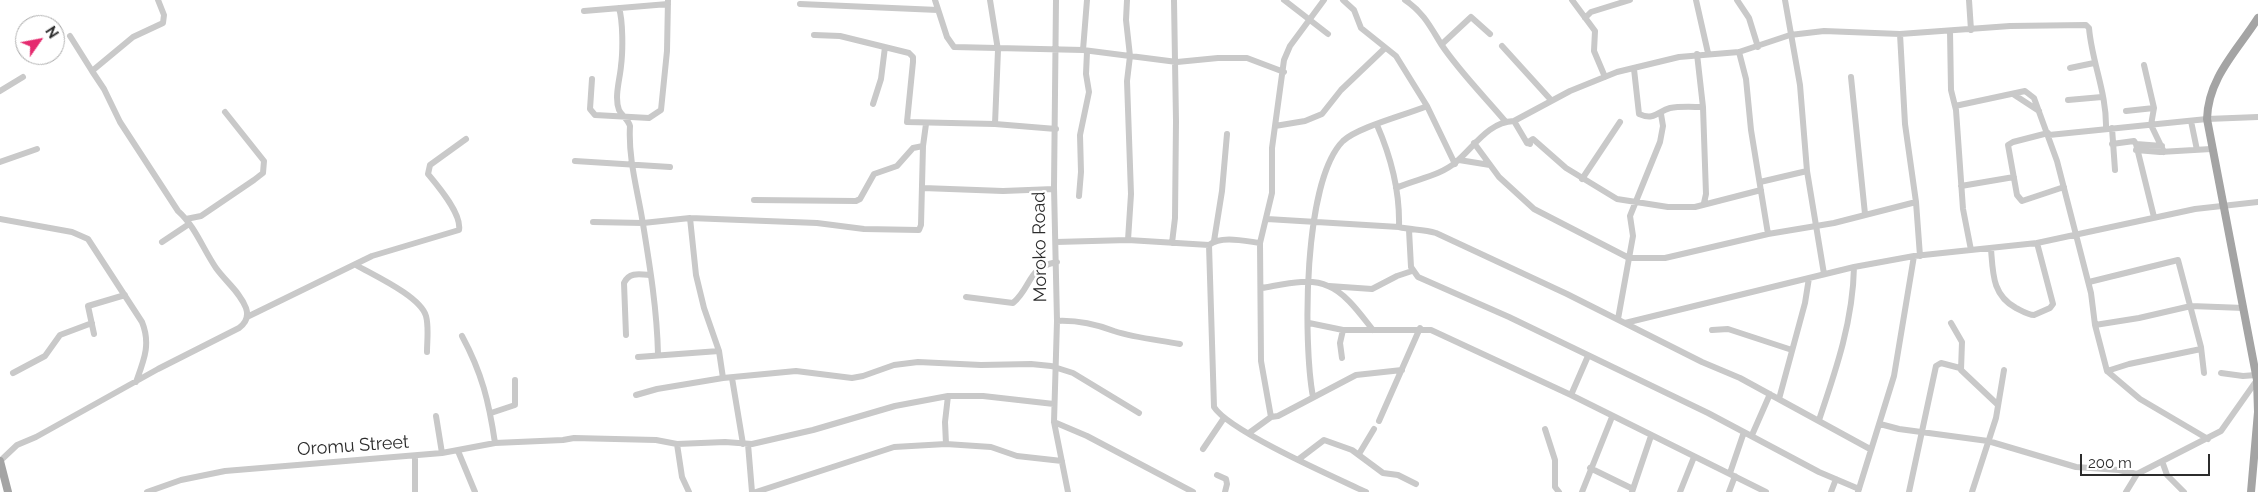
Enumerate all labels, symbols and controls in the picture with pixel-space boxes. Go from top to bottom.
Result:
north arrow [15,15,65,65]
text: N [42,24,61,41]
street label: Moroko Road [1028,192,1052,302]
street label: Oromu Street [296,431,410,461]
scale bar [2083,444,2213,476]
text: 200 m [2088,454,2132,472]

